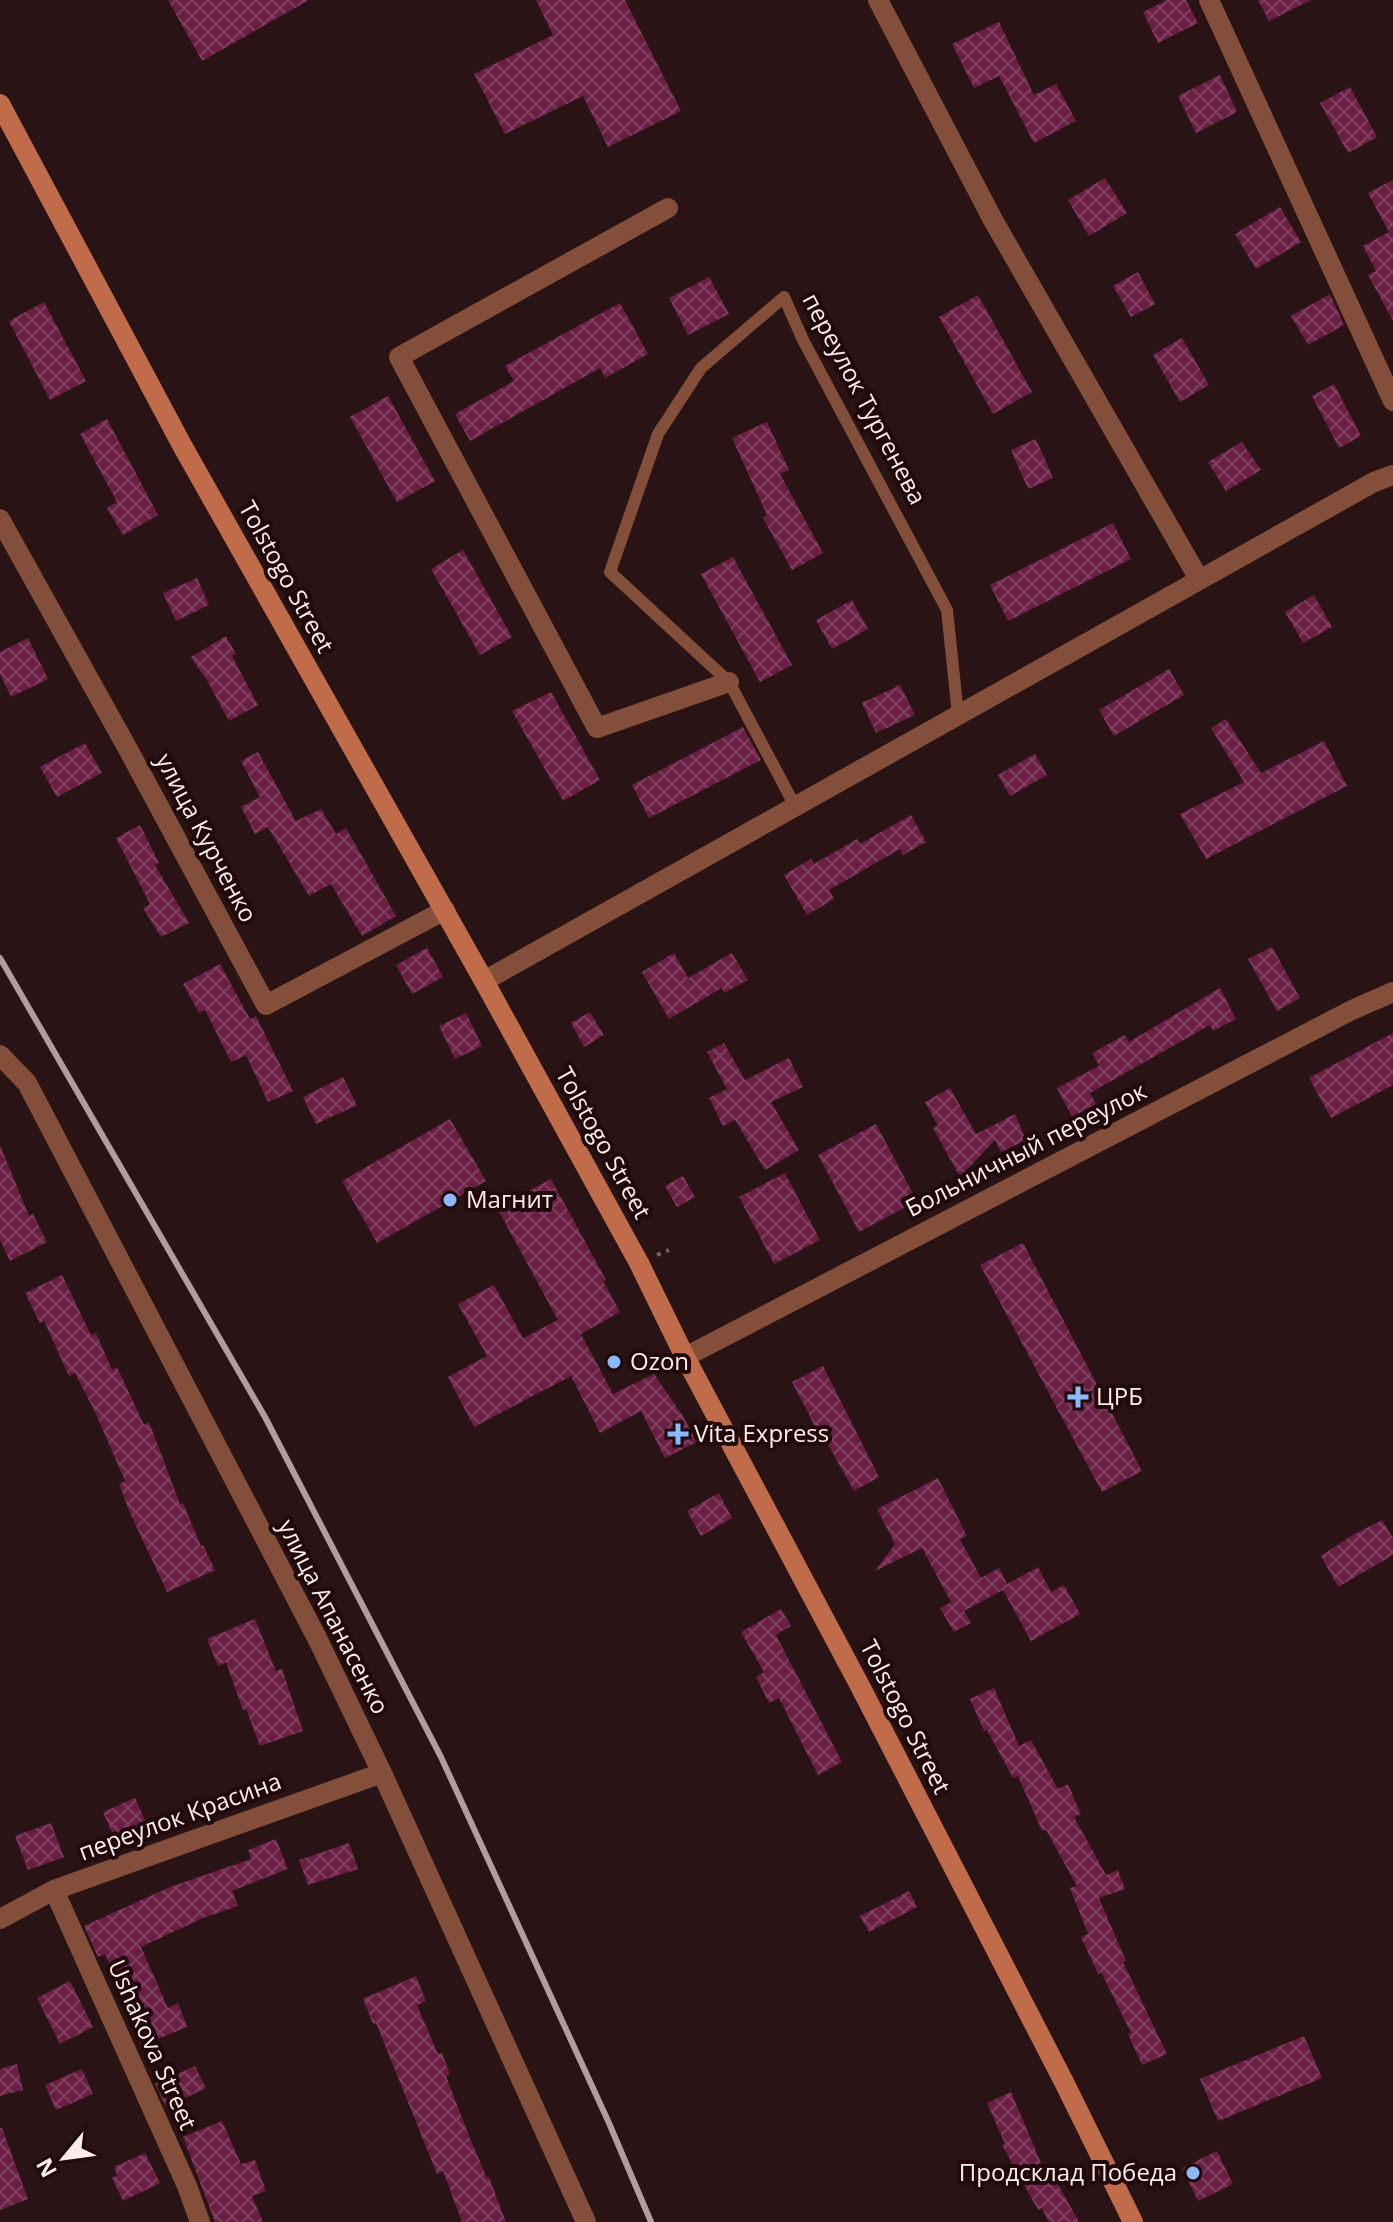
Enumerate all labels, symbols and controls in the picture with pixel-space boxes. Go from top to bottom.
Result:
street label: переулок Тургенева [796,287,935,510]
street label: Tolstogo Street [232,494,343,658]
street label: улица Курченко [149,747,266,928]
street label: Tolstogo Street [549,1060,660,1224]
street label: Больничный переулок [899,1073,1152,1224]
place label: Магнит [466,1182,553,1215]
marker: Магнит [441,1191,459,1209]
place label: Ozon [630,1344,689,1377]
marker: Ozon [605,1353,623,1371]
place label: ЦРБ [1096,1379,1143,1412]
marker: ЦРБ [1067,1386,1089,1408]
place label: Vita Express [694,1416,829,1449]
marker: Vita Express [669,1425,687,1443]
street label: улица Апанасенко [271,1513,398,1719]
street label: Tolstogo Street [853,1634,959,1799]
street label: переулок Красина [74,1764,285,1868]
street label: Ushakova Street [101,1954,206,2135]
north arrow [24,2118,104,2198]
text: N [28,2153,63,2183]
place label: Продсклад Победа [959,2155,1177,2188]
marker: Продсклад Победа [1184,2164,1202,2182]

